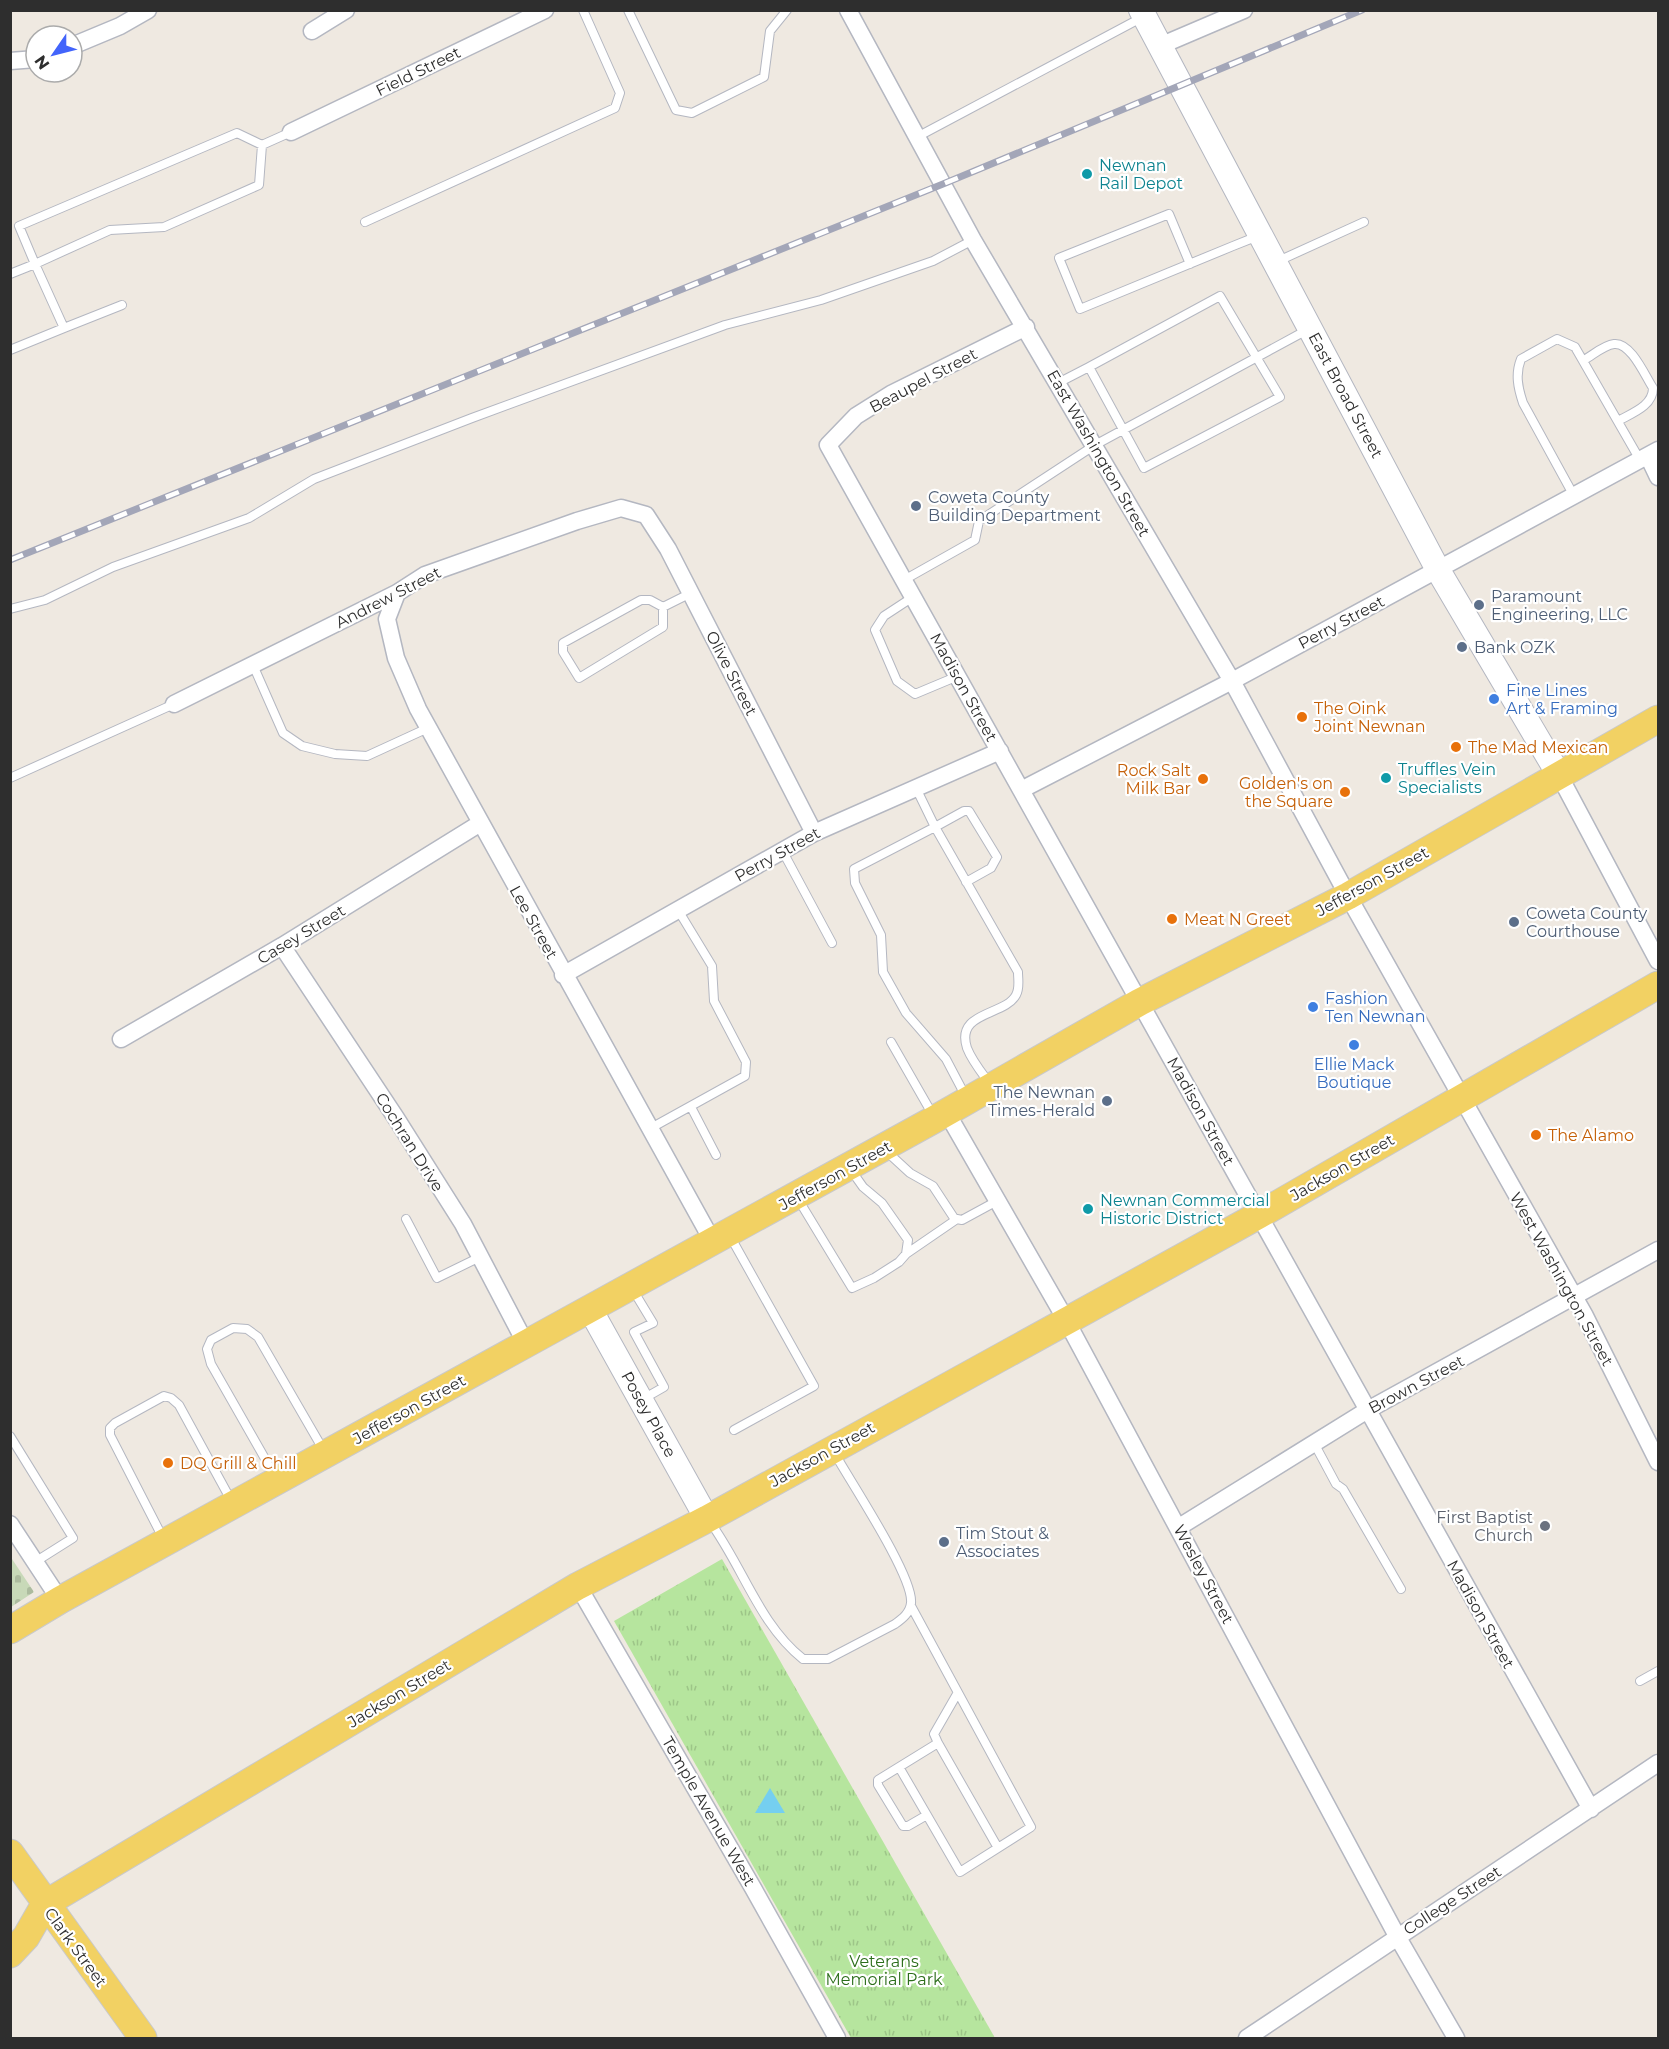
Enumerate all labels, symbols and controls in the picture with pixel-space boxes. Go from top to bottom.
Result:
north arrow [24,24,84,84]
street label: Field Street [373,43,464,100]
text: N [31,52,54,73]
place label: Newnan Rail Depot [1099,156,1183,193]
marker: Newnan Rail Depot [1080,167,1094,181]
street label: East Broad Street [1304,329,1387,462]
street label: Beaupel Street [866,344,981,417]
street label: East Washington Street [1043,367,1154,540]
place label: Coweta County Building Department [928,488,1101,525]
marker: Coweta County Building Department [909,499,923,513]
street label: Andrew Street [332,563,444,632]
place label: Paramount Engineering, LLC [1491,587,1628,624]
street label: Perry Street [1295,592,1388,653]
marker: Paramount Engineering, LLC [1472,598,1486,612]
street label: Olive Street [702,628,761,719]
street label: Madison Street [926,630,1001,745]
place label: Bank OZK [1474,638,1556,657]
marker: Bank OZK [1455,640,1469,654]
place label: Fine Lines Art & Framing [1506,681,1618,718]
marker: Fine Lines Art & Framing [1487,692,1501,706]
place label: The Oink Joint Newnan [1313,699,1426,736]
marker: The Oink Joint Newnan [1295,710,1309,724]
place label: The Mad Mexican [1468,738,1608,757]
marker: The Mad Mexican [1449,740,1463,754]
place label: Truffles Vein Specialists [1398,760,1496,797]
place label: Rock Salt Milk Bar [1117,761,1192,798]
marker: Truffles Vein Specialists [1379,771,1393,785]
marker: Rock Salt Milk Bar [1196,772,1210,786]
place label: Golden's on the Square [1239,774,1333,811]
marker: Golden's on the Square [1338,785,1352,799]
street label: Perry Street [731,823,824,886]
street label: Jefferson Street [1312,842,1432,921]
street label: Lee Street [506,882,562,963]
street label: Casey Street [254,900,349,968]
place label: Coweta County Courthouse [1526,904,1648,941]
place label: Meat N Greet [1184,910,1291,929]
marker: Meat N Greet [1165,912,1179,926]
marker: Coweta County Courthouse [1507,915,1521,929]
place label: Fashion Ten Newnan [1325,989,1426,1026]
marker: Fashion Ten Newnan [1306,1000,1320,1014]
marker: Ellie Mack Boutique [1347,1038,1361,1052]
street label: Madison Street [1163,1054,1238,1169]
place label: Ellie Mack Boutique [1314,1055,1395,1092]
place label: The Newnan Times-Herald [988,1083,1095,1120]
street label: Cochran Drive [372,1089,448,1195]
marker: The Newnan Times-Herald [1100,1094,1114,1108]
place label: The Alamo [1548,1126,1634,1145]
marker: The Alamo [1529,1128,1543,1142]
street label: Jackson Street [1286,1130,1398,1205]
street label: Jefferson Street [775,1136,895,1215]
street label: West Washington Street [1506,1189,1618,1370]
place label: Newnan Commercial Historic District [1100,1191,1270,1228]
marker: Newnan Commercial Historic District [1081,1202,1095,1216]
street label: Brown Street [1365,1351,1468,1418]
street label: Posey Place [617,1368,680,1461]
street label: Jefferson Street [349,1370,469,1449]
street label: Jackson Street [766,1418,878,1492]
place label: DQ Grill & Chill [180,1454,297,1473]
marker: DQ Grill & Chill [161,1456,175,1470]
place label: First Baptist Church [1436,1508,1534,1545]
marker: First Baptist Church [1538,1519,1552,1533]
street label: Wesley Street [1169,1521,1238,1627]
place label: Tim Stout & Associates [956,1524,1049,1561]
marker: Tim Stout & Associates [937,1535,951,1549]
street label: Madison Street [1443,1557,1518,1672]
street label: Jackson Street [343,1655,455,1732]
street label: Temple Avenue West [658,1733,759,1890]
street label: College Street [1400,1862,1505,1939]
street label: Clark Street [40,1904,111,1991]
park label: Veterans Memorial Park [825,1952,943,1989]

